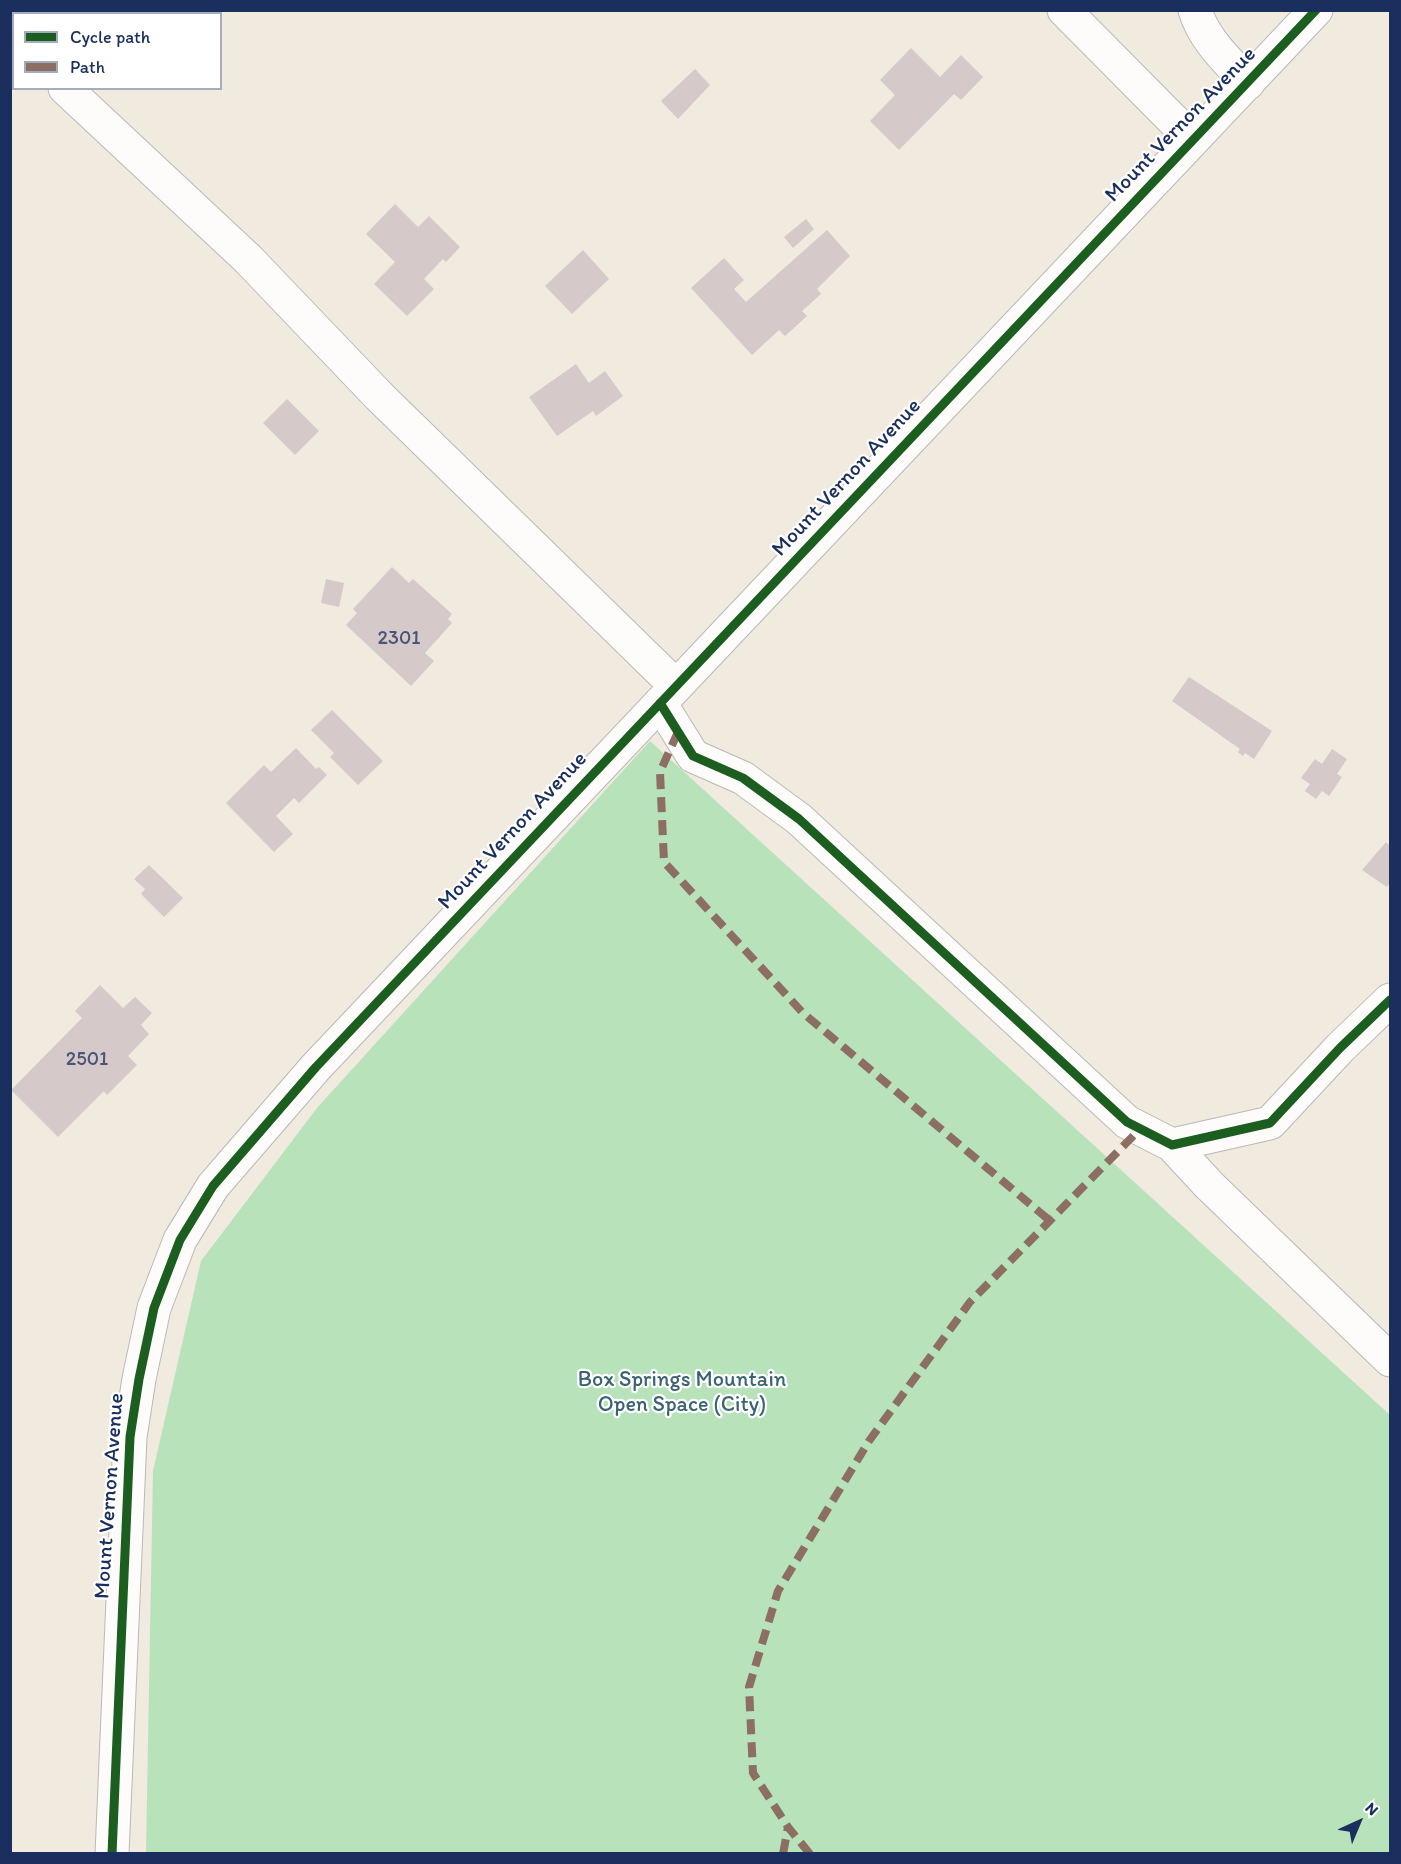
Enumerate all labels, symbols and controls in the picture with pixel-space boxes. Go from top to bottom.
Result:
legend [12,12,222,90]
text: Cycle path [70,26,150,48]
street label: Mount Vernon Avenue [1100,42,1262,208]
text: Path [70,56,105,78]
street label: Mount Vernon Avenue [767,393,927,563]
house number: 2301 [377,627,421,651]
street label: Mount Vernon Avenue [433,746,593,916]
house number: 2501 [66,1048,108,1072]
park label: Box Springs Mountain Open Space (City) [578,1367,786,1418]
street label: Mount Vernon Avenue [90,1392,130,1600]
north arrow [1329,1792,1389,1852]
text: N [1361,1798,1382,1819]

